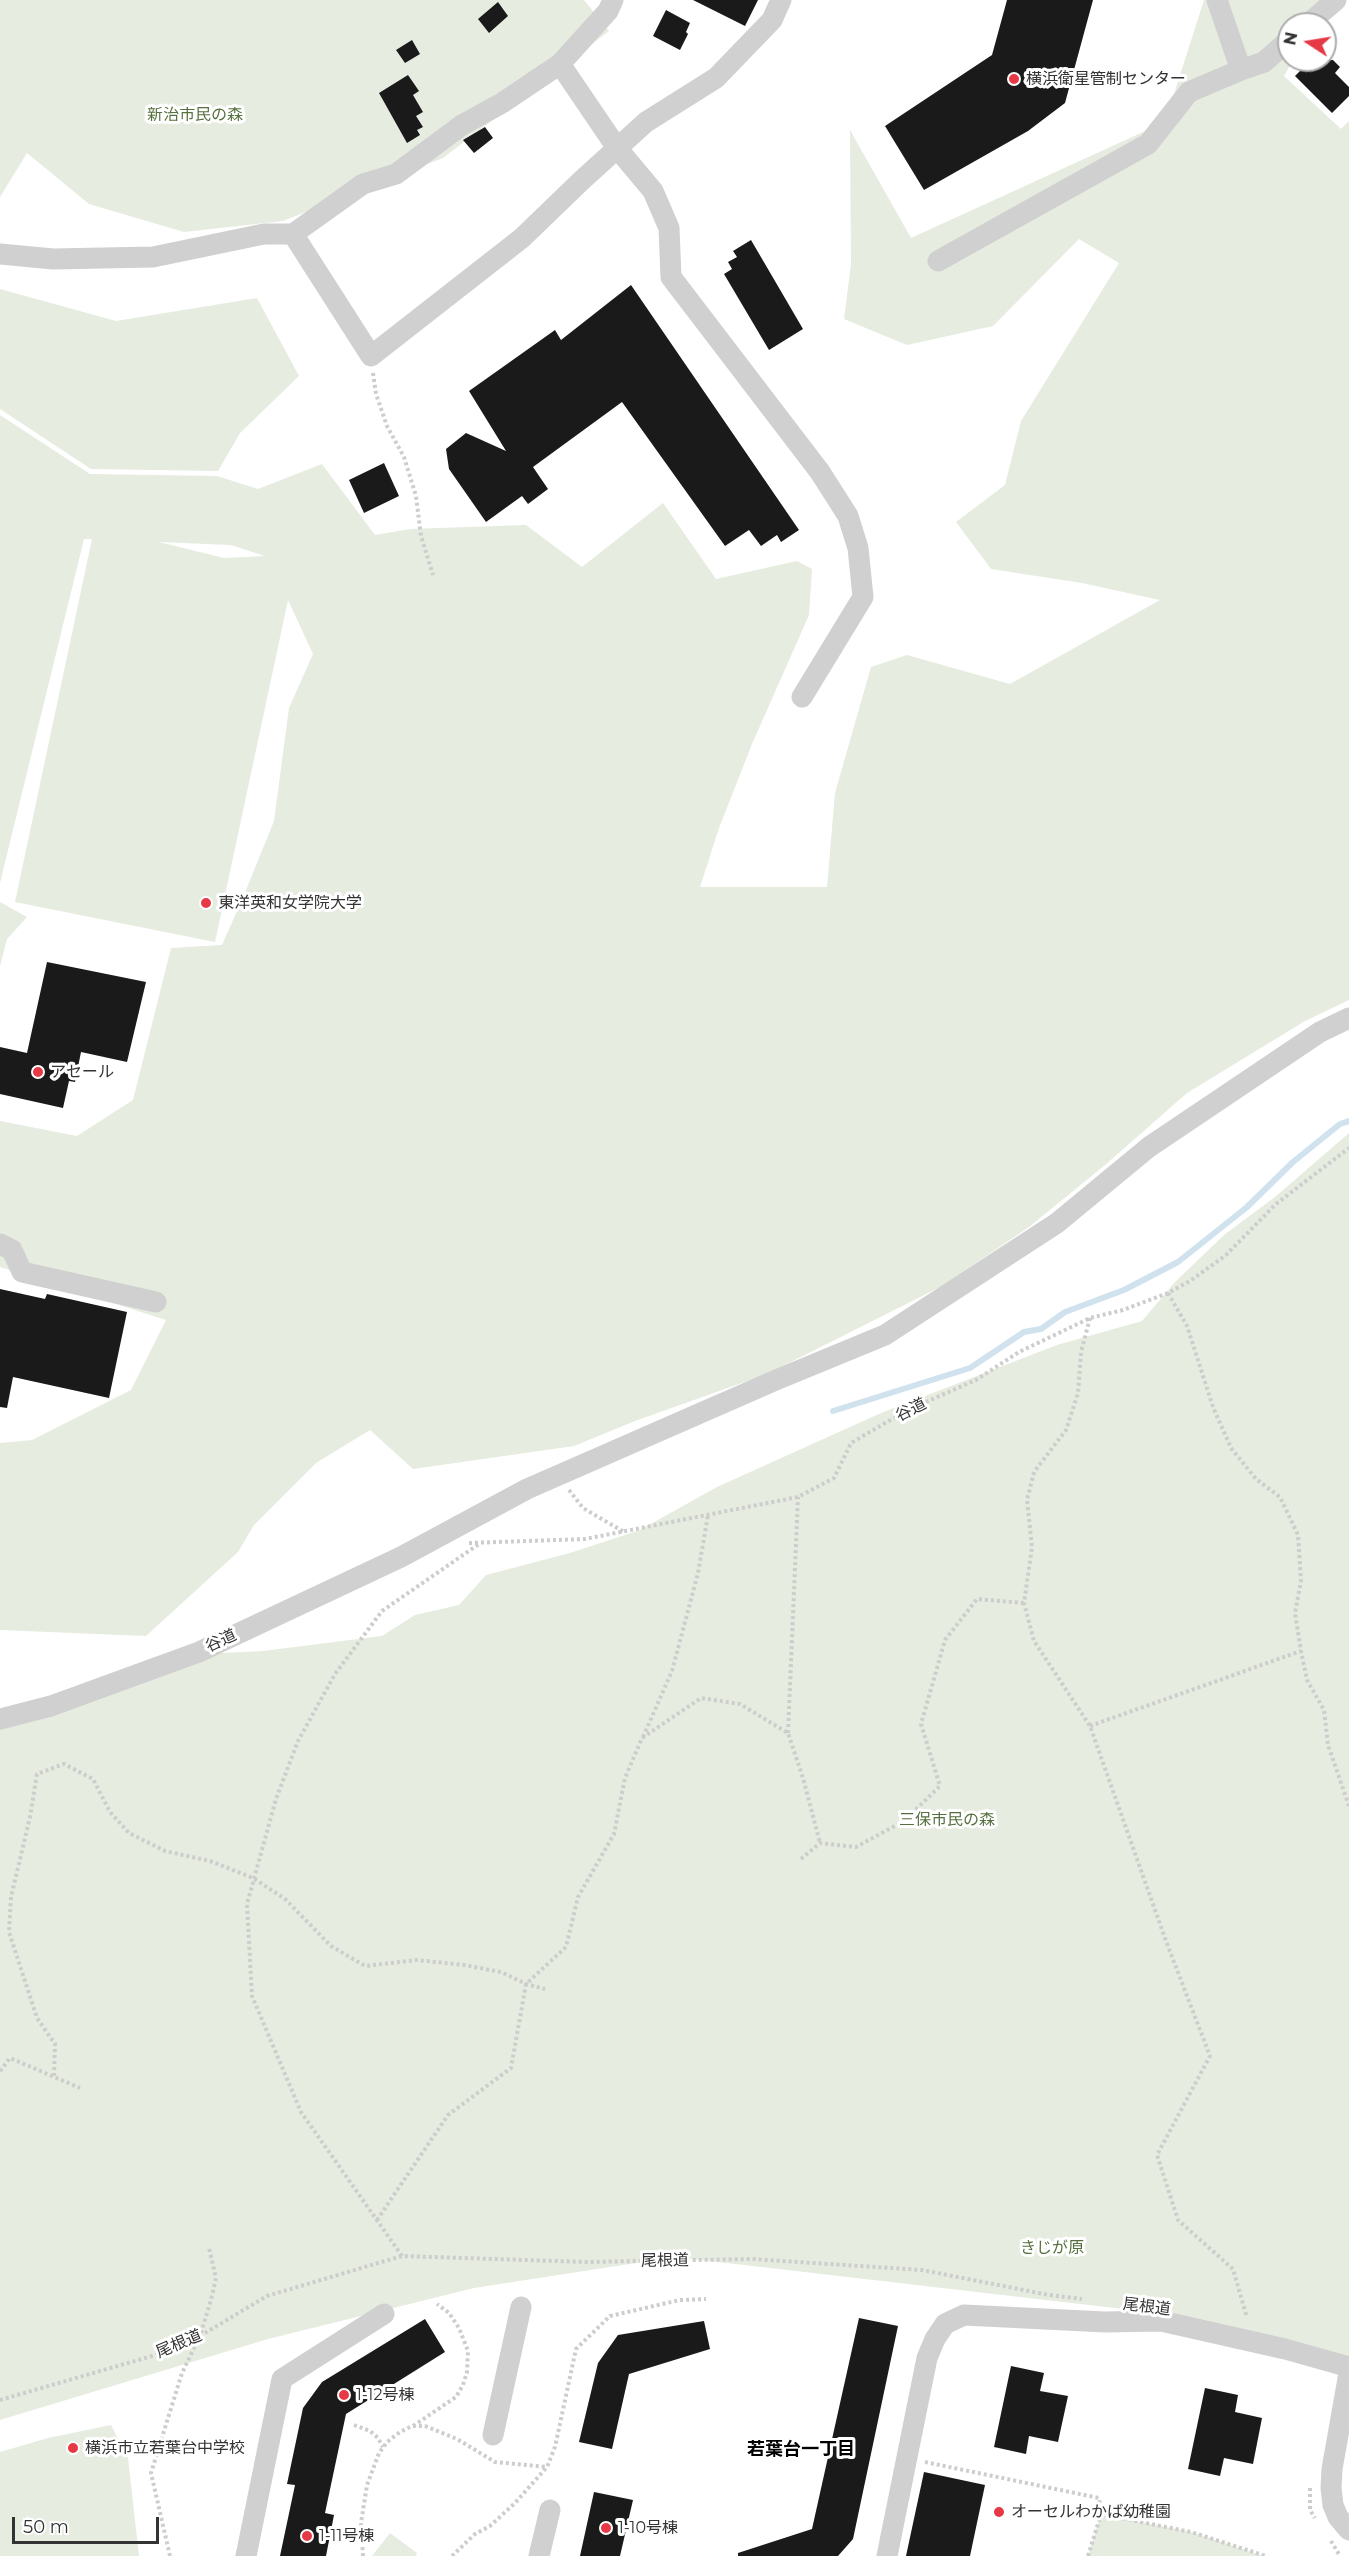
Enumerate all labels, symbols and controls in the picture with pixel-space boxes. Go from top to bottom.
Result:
north arrow [1277,12,1337,72]
text: N [1280,30,1301,47]
place label: 横浜衛星管制センター [1026,69,1186,89]
marker: 横浜衛星管制センター [1007,72,1021,86]
park label: 新治市民の森 [147,105,243,125]
place label: 東洋英和女学院大学 [218,893,362,913]
marker: 東洋英和女学院大学 [199,896,213,910]
place label: アセール [50,1062,114,1082]
marker: アセール [31,1065,45,1079]
street label: 谷道 [892,1394,930,1426]
street label: 谷道 [202,1626,240,1656]
park label: 三保市民の森 [899,1810,995,1830]
park label: きじが原 [1020,2238,1084,2258]
street label: 尾根道 [641,2251,689,2271]
street label: 尾根道 [1122,2295,1172,2319]
street label: 尾根道 [153,2326,205,2362]
place label: 1-12号棟 [356,2385,414,2405]
marker: 1-12号棟 [337,2388,351,2402]
place label: 横浜市立若葉台中学校 [85,2438,245,2458]
district label: 若葉台一丁目 [747,2439,855,2461]
marker: 横浜市立若葉台中学校 [66,2441,80,2455]
place label: オーセルわかば幼稚園 [1011,2502,1171,2522]
scale bar [15,2505,162,2543]
marker: オーセルわかば幼稚園 [992,2505,1006,2519]
text: 50 m [23,2516,69,2538]
place label: 1-10号棟 [618,2518,678,2538]
marker: 1-10号棟 [599,2521,613,2535]
place label: 1-11号棟 [319,2526,374,2546]
marker: 1-11号棟 [300,2529,314,2543]

